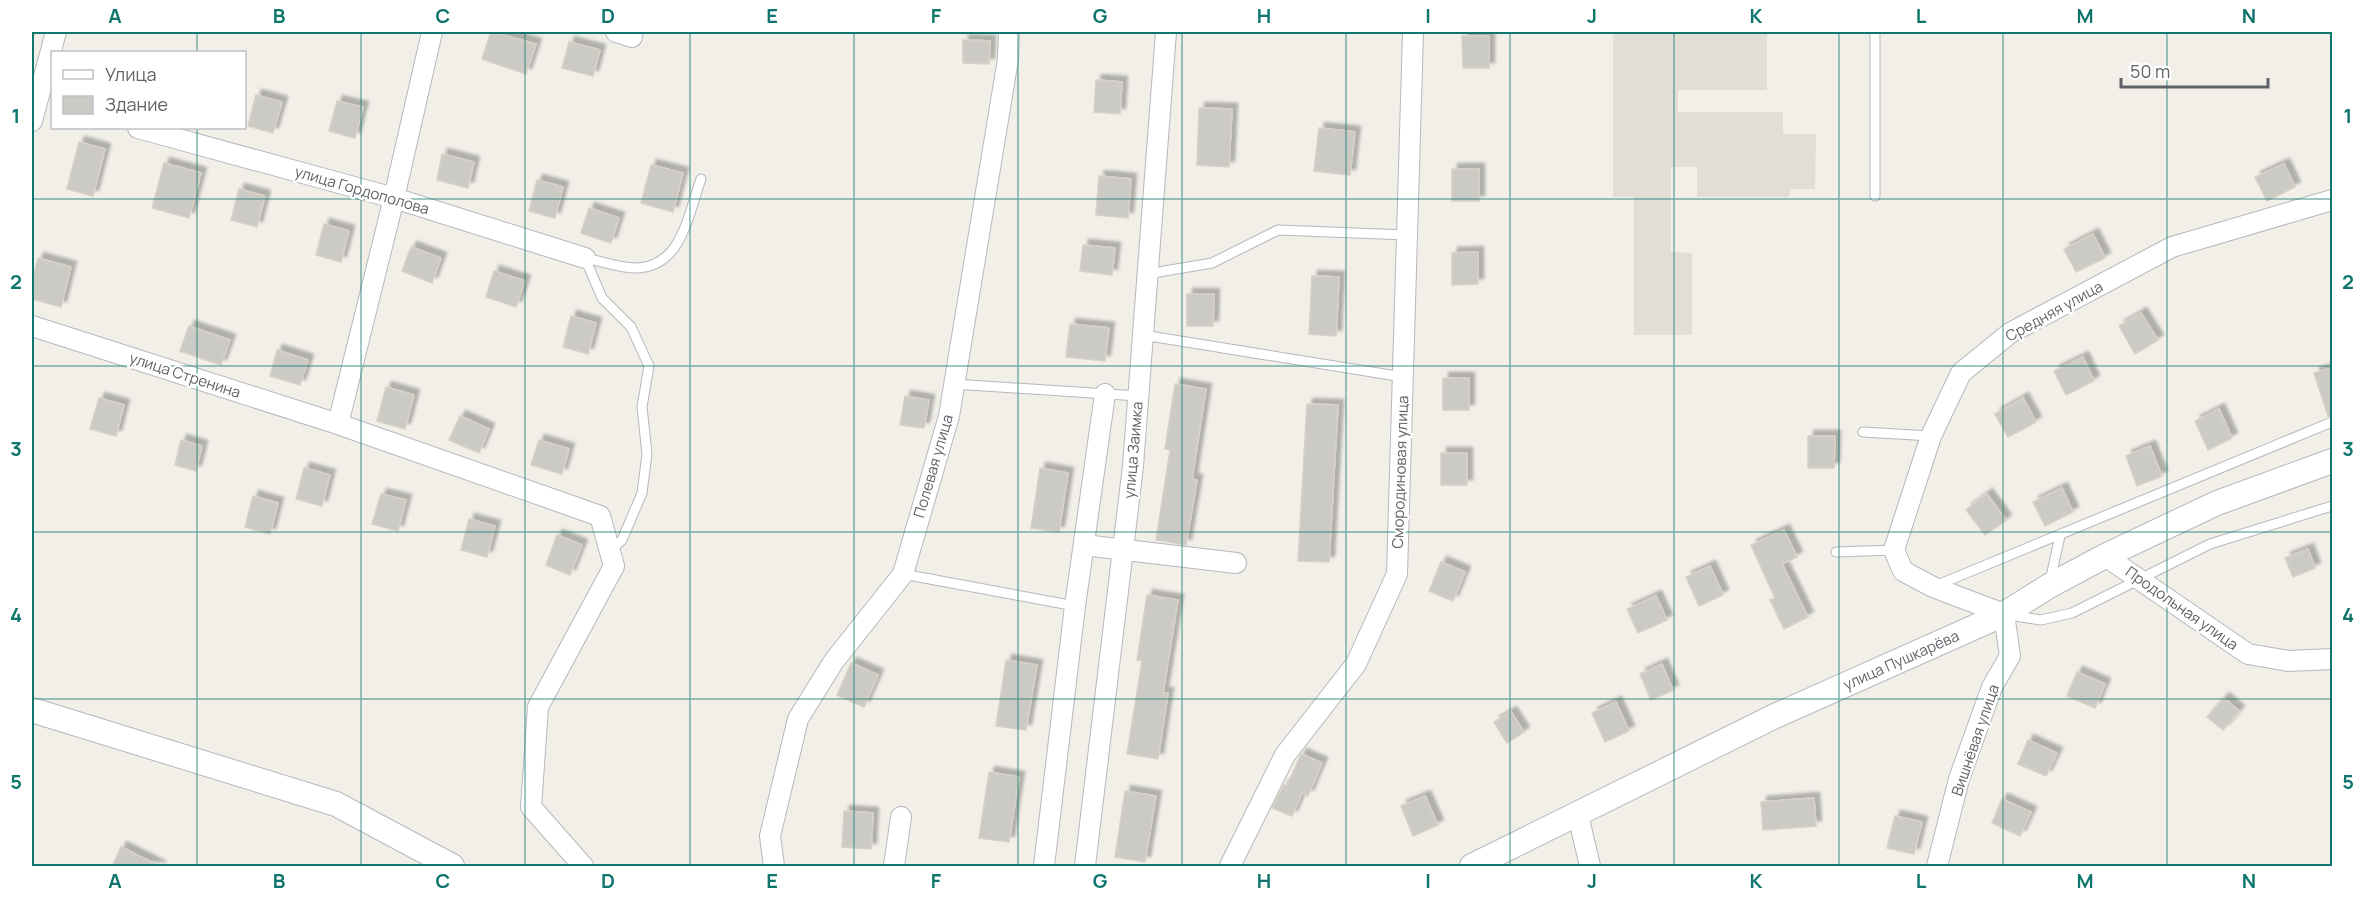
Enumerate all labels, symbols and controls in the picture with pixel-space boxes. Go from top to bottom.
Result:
text: A [108,2,122,29]
text: B [273,2,286,29]
text: C [436,2,450,29]
text: D [601,2,615,29]
text: E [766,2,778,29]
text: F [931,2,942,29]
text: G [1093,2,1108,29]
text: H [1257,2,1271,29]
text: I [1425,2,1431,29]
text: J [1587,2,1597,29]
text: K [1750,2,1763,29]
text: L [1916,2,1927,29]
text: M [2076,2,2094,29]
text: N [2242,2,2256,29]
legend [51,51,246,129]
scale bar [2121,51,2268,89]
text: 50 m [2130,59,2170,83]
text: Улица [105,62,157,86]
text: Здание [105,92,168,116]
text: 1 [12,102,20,129]
text: 1 [2344,102,2352,129]
street label: улица Гордополова [292,161,432,219]
text: 2 [10,268,22,295]
text: 2 [2342,268,2354,295]
street label: Средняя улица [2002,276,2106,346]
street label: улица Стренина [127,347,243,403]
street label: Смородиновая улица [1387,395,1413,549]
street label: улица Заимка [1118,401,1148,499]
street label: Полевая улица [908,412,958,520]
text: 3 [10,435,22,462]
text: 3 [2342,435,2354,462]
street label: Продольная улица [2121,561,2243,655]
text: 4 [10,601,22,628]
text: 4 [2342,601,2354,628]
street label: улица Пушкарёва [1840,625,1962,695]
street label: Вишнёвая улица [1946,681,2004,799]
text: 5 [10,768,22,795]
text: 5 [2342,768,2354,795]
text: A [108,867,122,894]
text: B [273,867,286,894]
text: C [436,867,450,894]
text: D [601,867,615,894]
text: E [766,867,778,894]
text: F [931,867,942,894]
text: G [1093,867,1108,894]
text: H [1257,867,1271,894]
text: I [1425,867,1431,894]
text: J [1587,867,1597,894]
text: K [1750,867,1763,894]
text: L [1916,867,1927,894]
text: M [2076,867,2094,894]
text: N [2242,867,2256,894]

